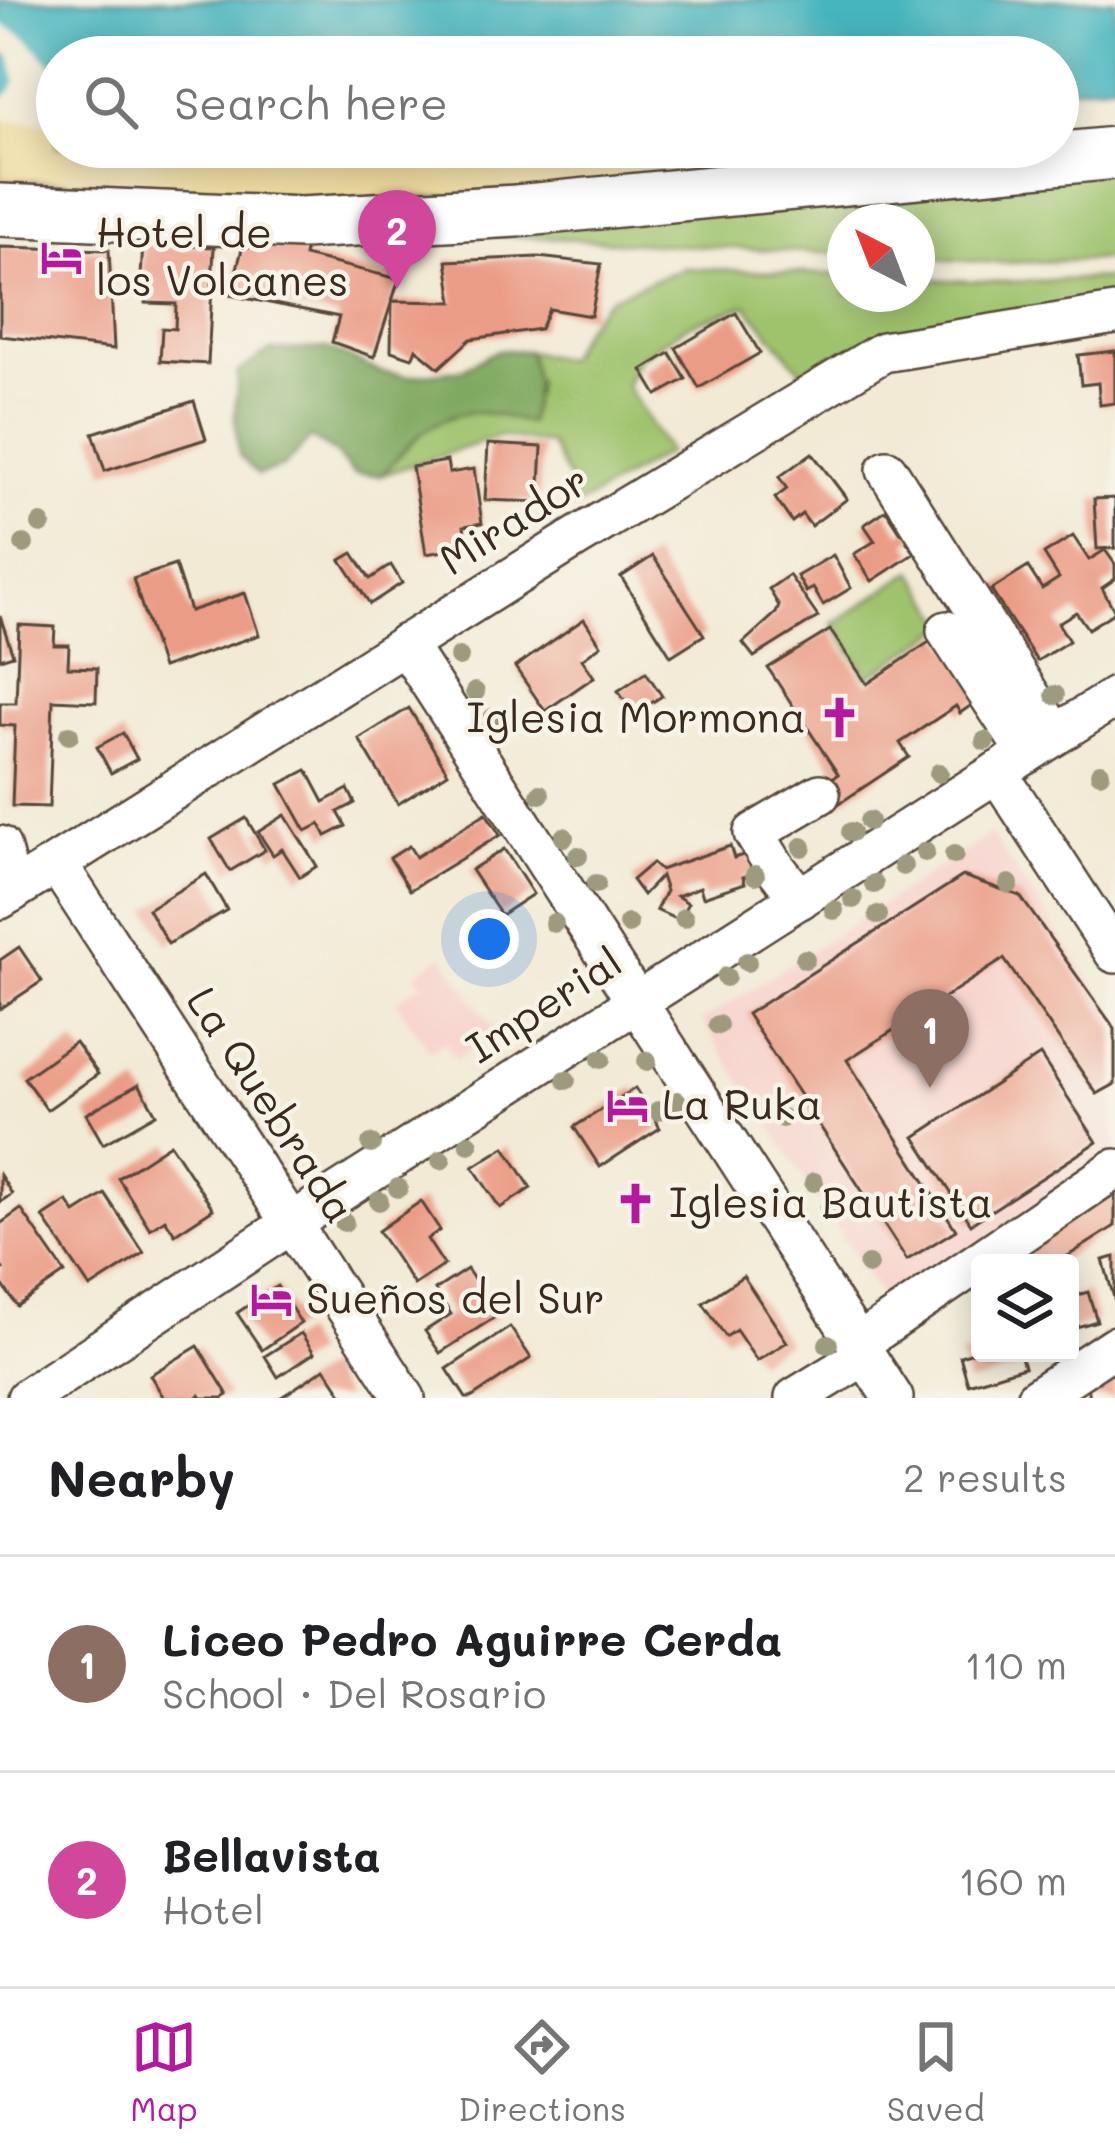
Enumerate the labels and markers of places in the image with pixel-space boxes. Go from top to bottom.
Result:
pin: 2 [358,190,436,289]
place label: Hotel de los Volcanes [96,204,348,307]
hotel icon: Hotel de los Volcanes [39,234,85,280]
place label: Iglesia Mormona [467,689,806,744]
church icon: Iglesia Mormona [817,695,863,741]
pin: 1 [891,989,969,1088]
place label: La Ruka [662,1076,822,1131]
hotel icon: La Ruka [605,1082,651,1128]
place label: Iglesia Bautista [669,1174,993,1229]
church icon: Iglesia Bautista [612,1180,658,1226]
place label: Sueños del Sur [306,1270,605,1325]
hotel icon: Sueños del Sur [249,1276,295,1322]

